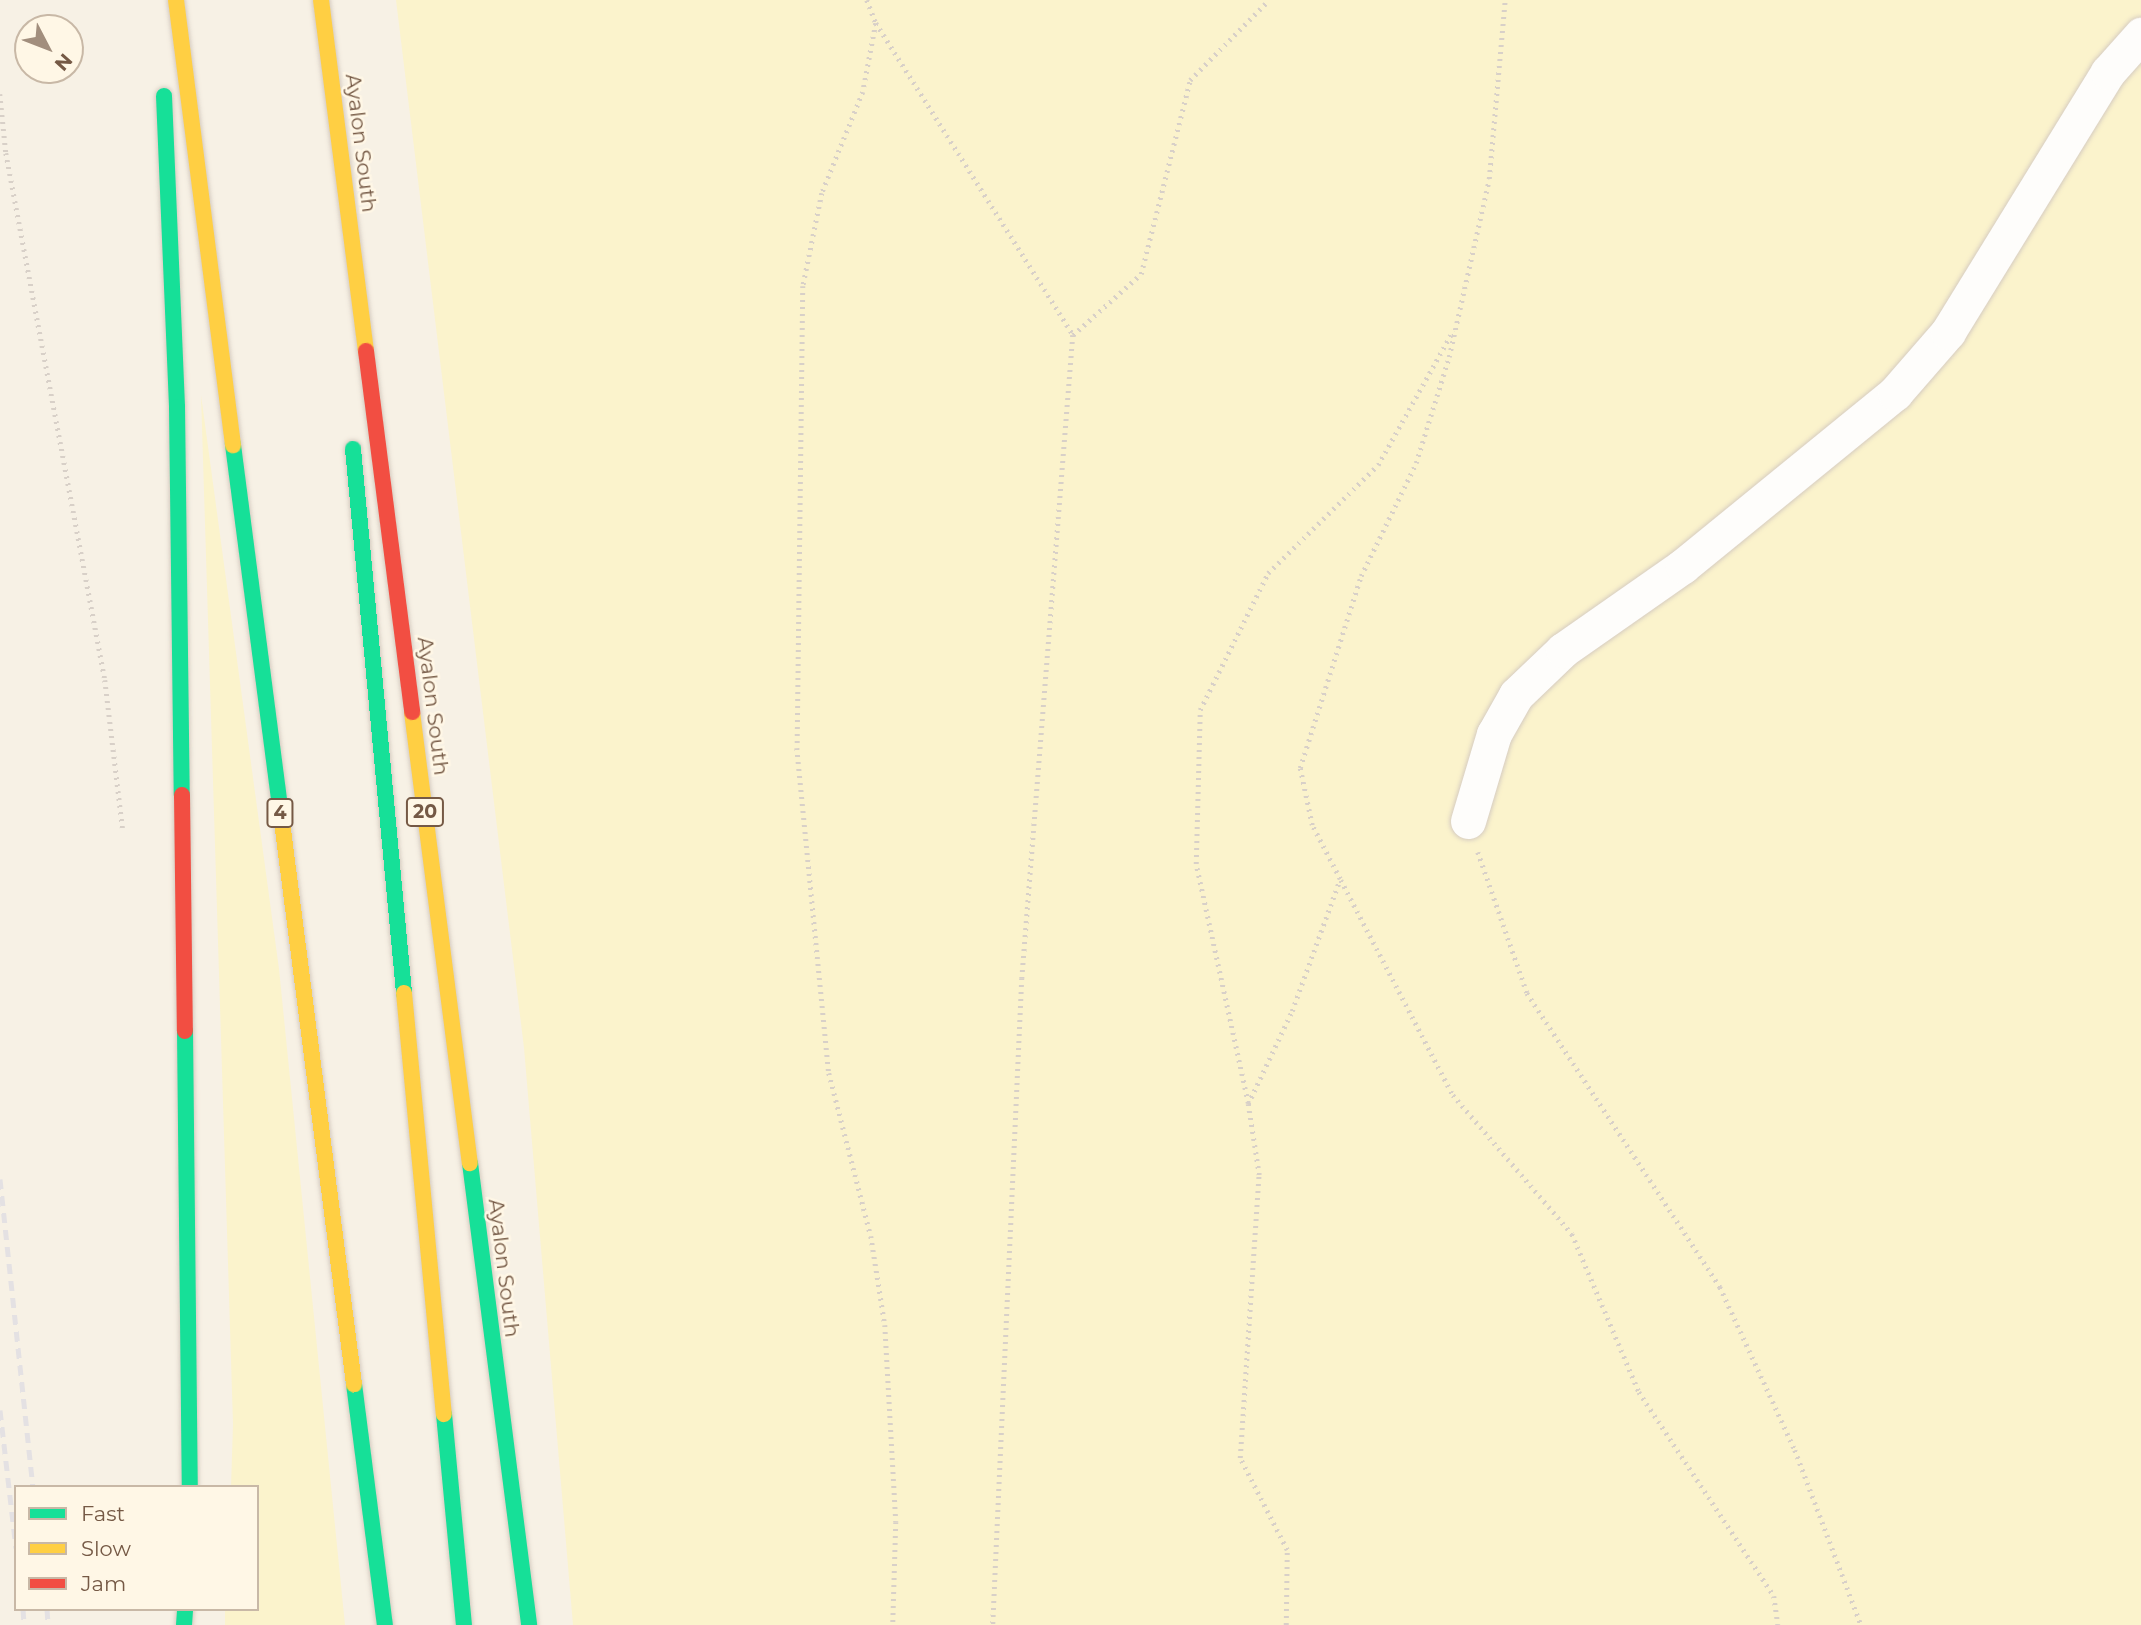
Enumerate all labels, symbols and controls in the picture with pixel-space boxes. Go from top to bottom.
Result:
north arrow [14,14,84,84]
text: N [50,49,77,75]
street label: Ayalon South [340,72,382,214]
street label: Ayalon South [412,635,454,777]
road number: 20 [406,796,444,828]
road number: 4 [266,798,294,828]
street label: Ayalon South [483,1197,525,1339]
legend [14,1485,259,1611]
text: Fast [81,1501,125,1526]
text: Slow [81,1536,131,1561]
text: Jam [81,1571,126,1596]

